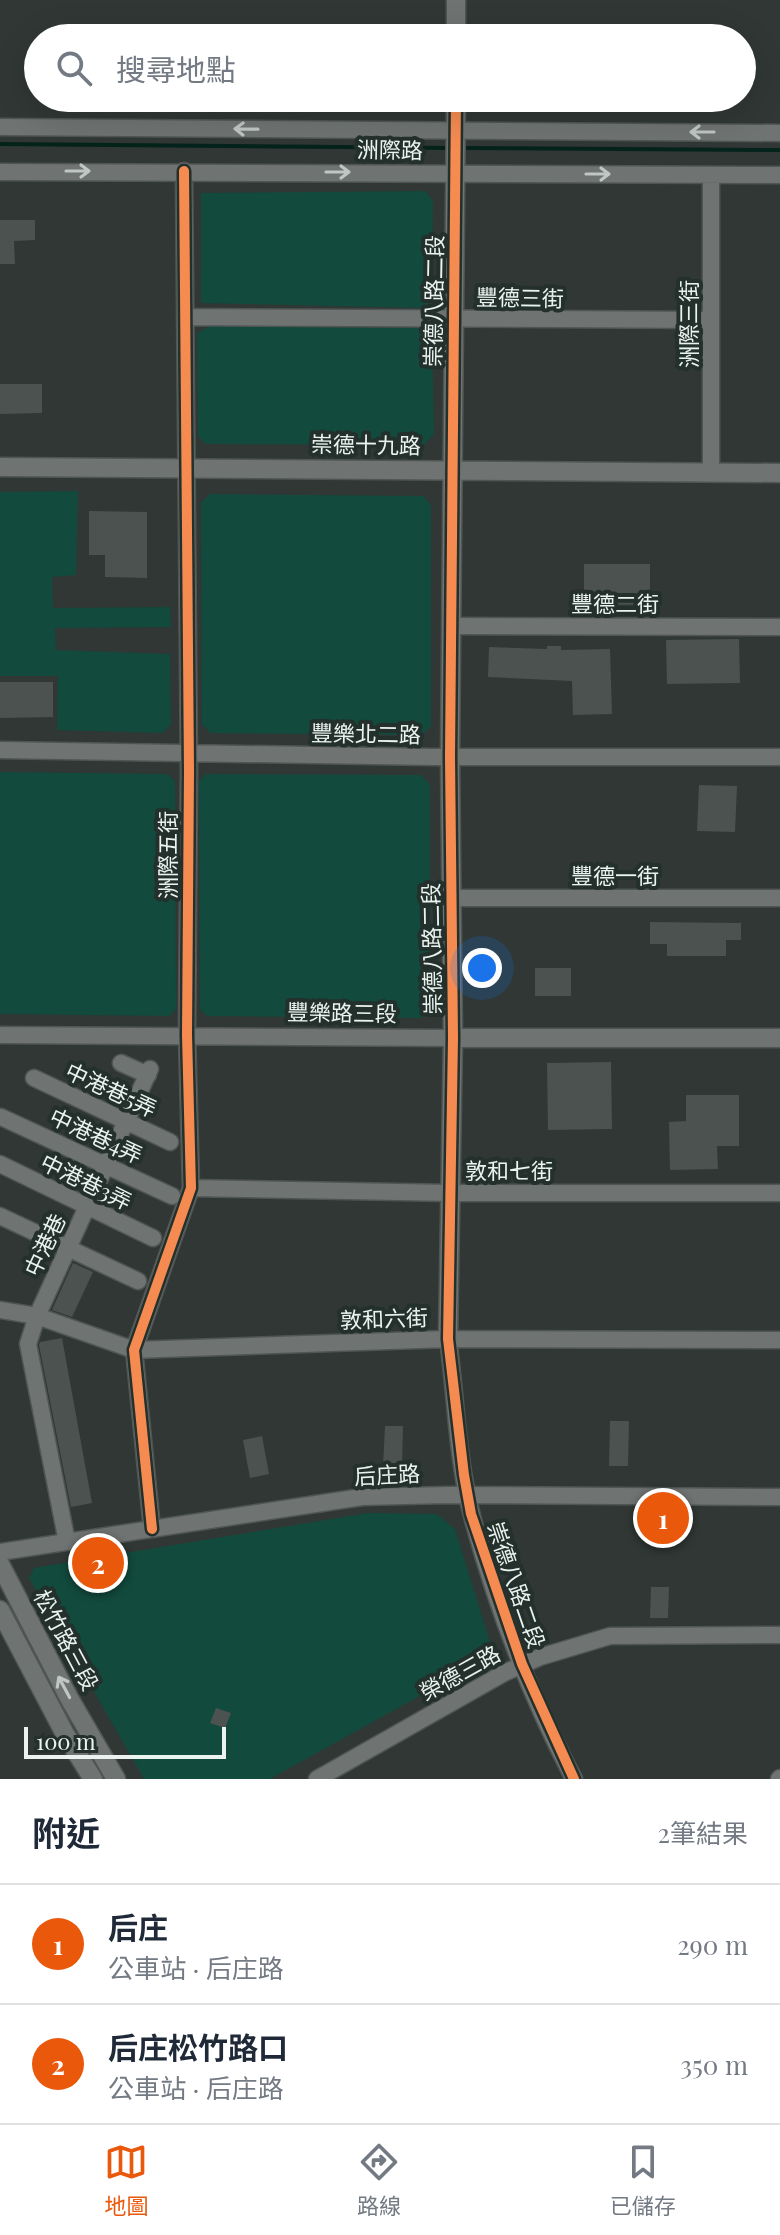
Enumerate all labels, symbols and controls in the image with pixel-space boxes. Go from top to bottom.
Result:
search box [24,24,756,112]
icon: search [52,46,96,90]
text: 搜尋地點 [116,49,236,89]
one-way arrow [233,121,260,137]
one-way arrow [689,124,716,140]
street label: 洲際路 [357,133,423,165]
one-way arrow [64,163,91,179]
one-way arrow [324,164,351,180]
one-way arrow [584,166,611,182]
street label: 崇德八路二段 [417,235,449,367]
street label: 洲際三街 [673,280,703,368]
street label: 豐德三街 [476,281,564,313]
street label: 崇德十九路 [311,428,421,460]
street label: 豐德二街 [571,588,659,618]
street label: 豐樂北二路 [311,717,421,749]
street label: 洲際五街 [152,811,182,899]
street label: 豐德一街 [571,860,659,890]
street label: 崇德八路二段 [415,883,447,1015]
your location [462,948,502,988]
street label: 豐樂路三段 [287,996,397,1028]
street label: 中港巷5弄 [61,1055,162,1123]
street label: 中港巷4弄 [45,1101,148,1170]
street label: 中港巷3弄 [36,1146,137,1216]
street label: 敦和七街 [465,1155,553,1185]
street label: 中港巷 [17,1208,72,1281]
street label: 敦和六街 [339,1301,428,1335]
street label: 后庄路 [353,1457,421,1491]
pin: 1 [637,1488,689,1548]
street label: 崇德八路二段 [481,1517,553,1652]
pin: 2 [72,1533,124,1593]
street label: 松竹路三段 [28,1584,106,1695]
street label: 榮德三路 [414,1638,505,1707]
one-way arrow [55,1676,71,1699]
scale bar [24,1723,226,1759]
text: 100 m [36,1726,96,1756]
text: 附近 [32,1809,100,1855]
text: 2筆結果 [658,1815,748,1850]
text: 后庄 [108,1907,168,1947]
text: 1 [53,1927,63,1962]
text: 290 m [677,1927,748,1962]
text: 公車站 · 后庄路 [108,1950,284,1985]
text: 后庄松竹路口 [108,2027,288,2067]
text: 2 [51,2047,65,2082]
text: 350 m [680,2047,748,2082]
text: 公車站 · 后庄路 [108,2070,284,2105]
tab: 地圖 [104,2140,148,2220]
tab: 路線 [357,2140,401,2220]
tab: 已儲存 [610,2140,676,2220]

